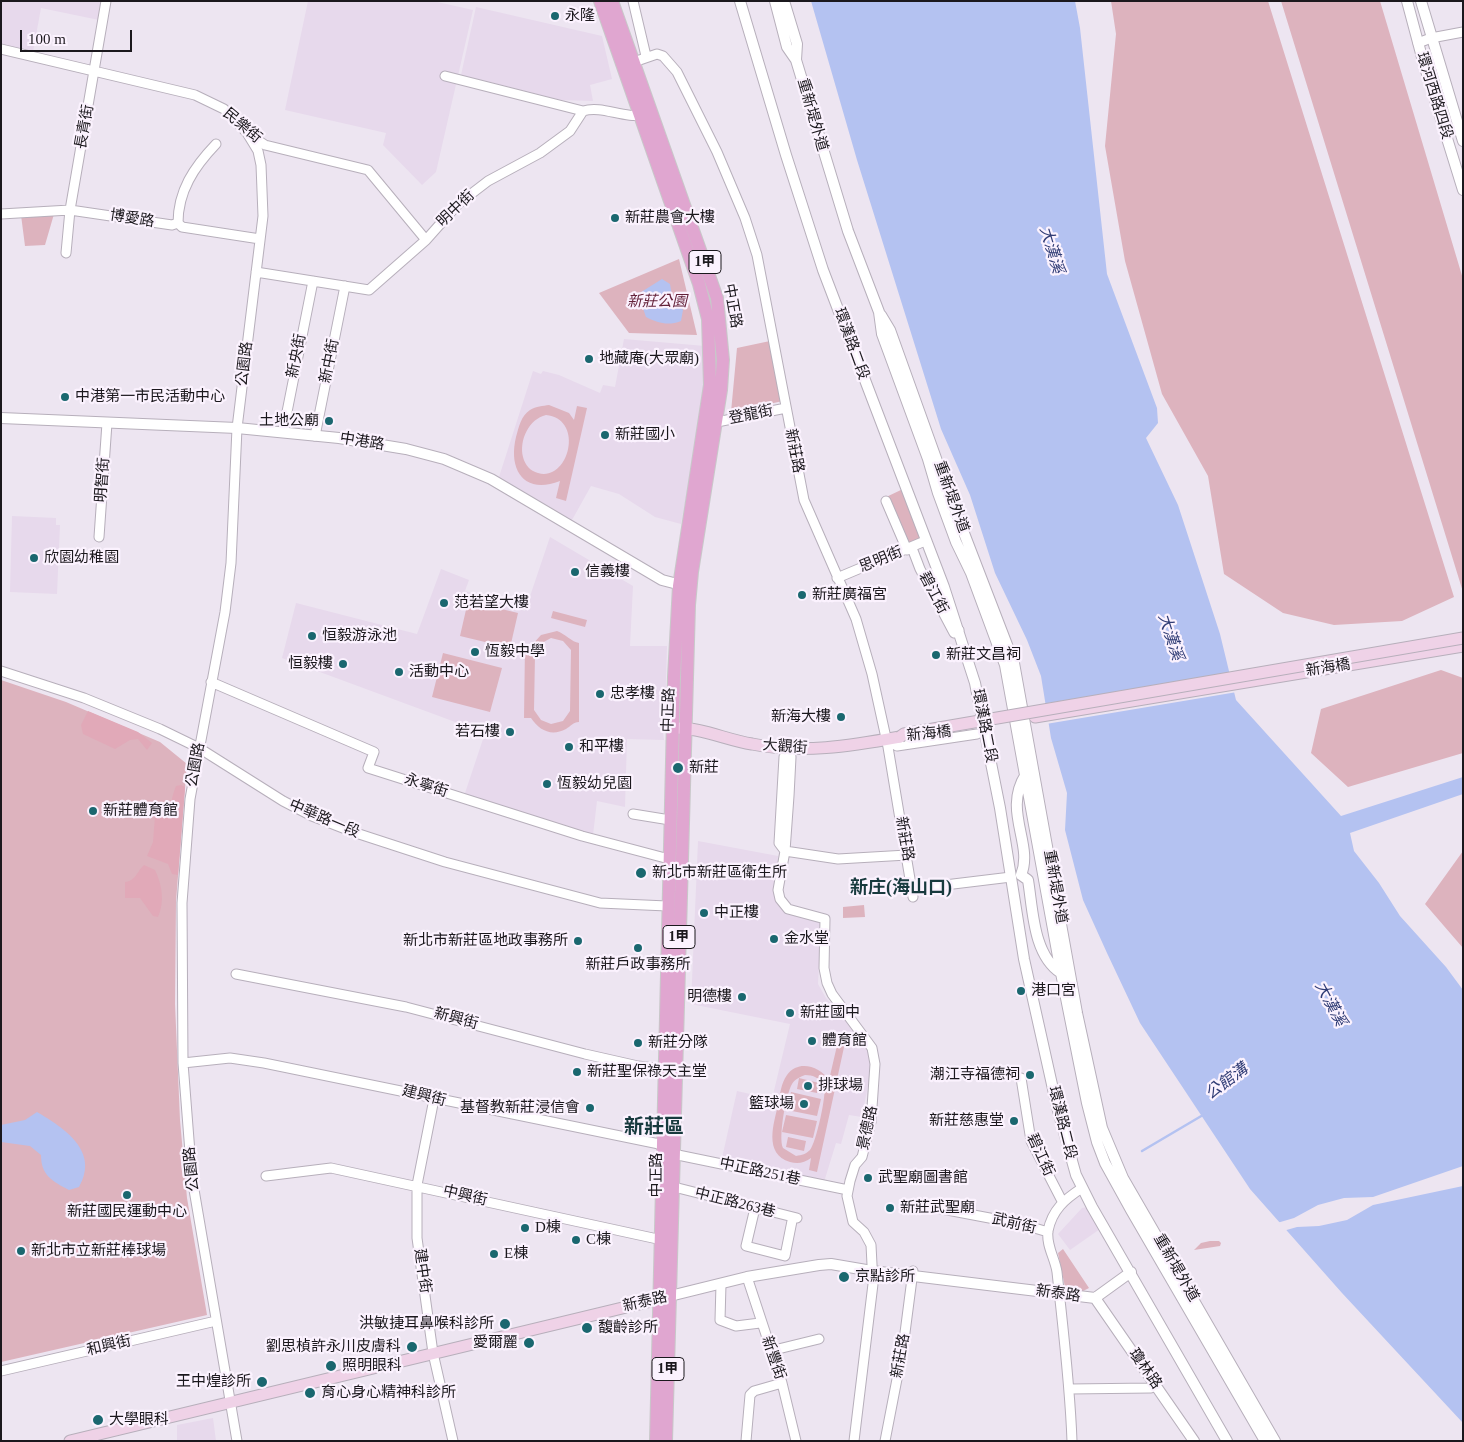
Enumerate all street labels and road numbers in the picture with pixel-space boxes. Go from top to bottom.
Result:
street label: 環河西路四段 [1412,50,1456,142]
street label: 重新堤外道 [793,76,831,154]
street label: 長青街 [72,103,98,151]
street label: 民樂街 [219,105,265,147]
street label: 明中街 [434,187,478,231]
street label: 博愛路 [108,207,156,231]
road number: 1甲 [689,250,721,274]
street label: 中正路 [719,282,745,330]
street label: 環漢路二段 [830,306,872,382]
street label: 新央街 [284,332,310,380]
street label: 新中街 [317,337,343,385]
street label: 公園路 [233,341,257,387]
street label: 登龍街 [727,402,775,428]
street label: 新莊路 [781,427,807,475]
street label: 中港路 [338,430,386,454]
street label: 明智街 [92,457,114,503]
street label: 重新堤外道 [930,459,972,535]
street label: 思明街 [857,543,905,577]
street label: 碧江街 [914,569,952,617]
street label: 新海橋 [1304,656,1352,680]
street label: 中正路 [659,687,679,733]
street label: 環漢路二段 [968,687,1000,765]
street label: 新海橋 [906,723,952,745]
street label: 大觀街 [762,736,808,758]
street label: 公園路 [183,741,209,789]
street label: 永寧街 [402,770,450,802]
street label: 中華路一段 [286,796,362,842]
street label: 新莊路 [891,815,917,863]
street label: 重新堤外道 [1040,849,1070,925]
road number: 1甲 [663,926,695,949]
street label: 新興街 [432,1004,480,1034]
street label: 建興街 [400,1082,448,1110]
street label: 環漢路二段 [1044,1084,1080,1162]
street label: 景德路 [855,1104,881,1152]
street label: 碧江街 [1022,1131,1058,1179]
street label: 公園路 [181,1146,203,1192]
street label: 中正路 [648,1153,666,1197]
street label: 中正路251巷 [718,1155,802,1189]
street label: 中興街 [441,1182,489,1210]
street label: 中正路263巷 [693,1184,777,1222]
street label: 武前街 [990,1210,1038,1238]
street label: 重新堤外道 [1149,1231,1203,1305]
street label: 建中街 [410,1247,434,1295]
street label: 新泰路 [1034,1282,1082,1306]
street label: 新泰路 [621,1288,669,1316]
street label: 和興街 [85,1332,133,1360]
street label: 新莊路 [888,1332,914,1380]
street label: 新豐街 [757,1334,789,1382]
street label: 瓊林路 [1125,1345,1165,1393]
road number: 1甲 [652,1358,684,1380]

